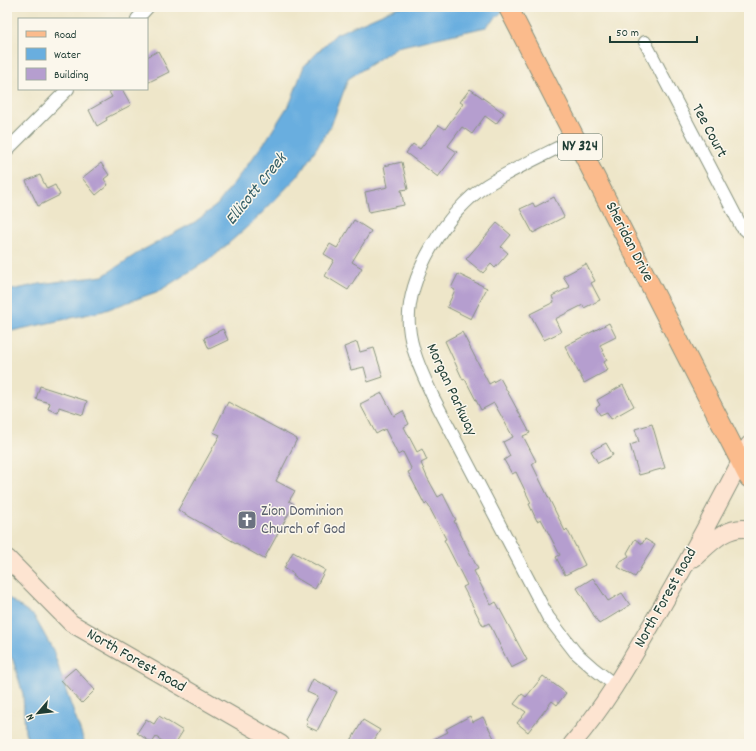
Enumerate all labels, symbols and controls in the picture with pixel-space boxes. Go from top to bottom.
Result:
legend [18,18,148,90]
scale bar [610,18,697,44]
text: 50 m [616,25,639,42]
text: Road [54,27,76,44]
text: Water [54,47,81,64]
text: Building [54,67,89,84]
street label: Tee Court [685,100,733,162]
road number: NY 324 [558,134,602,160]
water label: Ellicott Creek [220,147,295,231]
street label: Sheridan Drive [599,198,659,286]
street label: Morgan Parkway [420,340,483,440]
place label: Zion Dominion Church of God [261,500,346,541]
church icon: Zion Dominion Church of God [236,509,258,531]
street label: North Forest Road [629,544,703,652]
street label: North Forest Road [82,623,190,699]
north arrow [18,693,58,733]
text: N [22,710,39,723]

